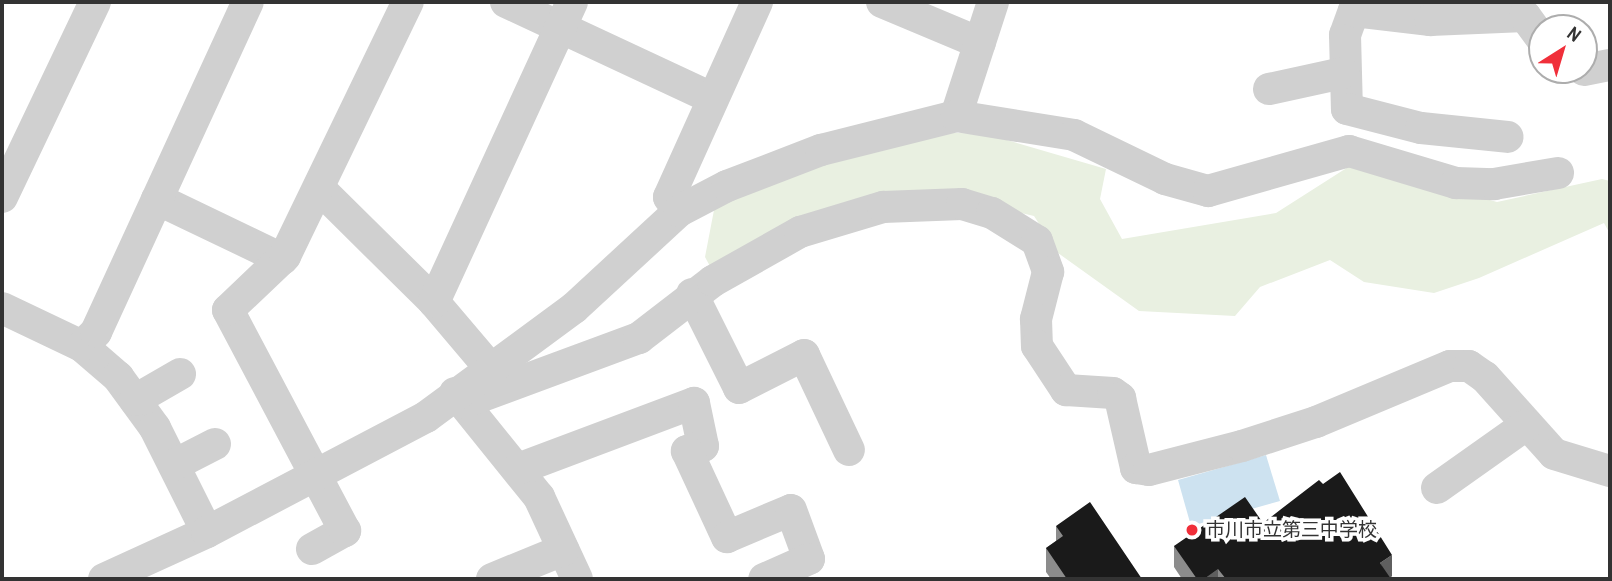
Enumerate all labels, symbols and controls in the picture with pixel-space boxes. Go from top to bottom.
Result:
north arrow [1528,14,1598,84]
text: N [1562,20,1587,48]
place label: 市川市立第三中学校 [1206,519,1377,541]
marker: 市川市立第三中学校 [1184,522,1200,538]

